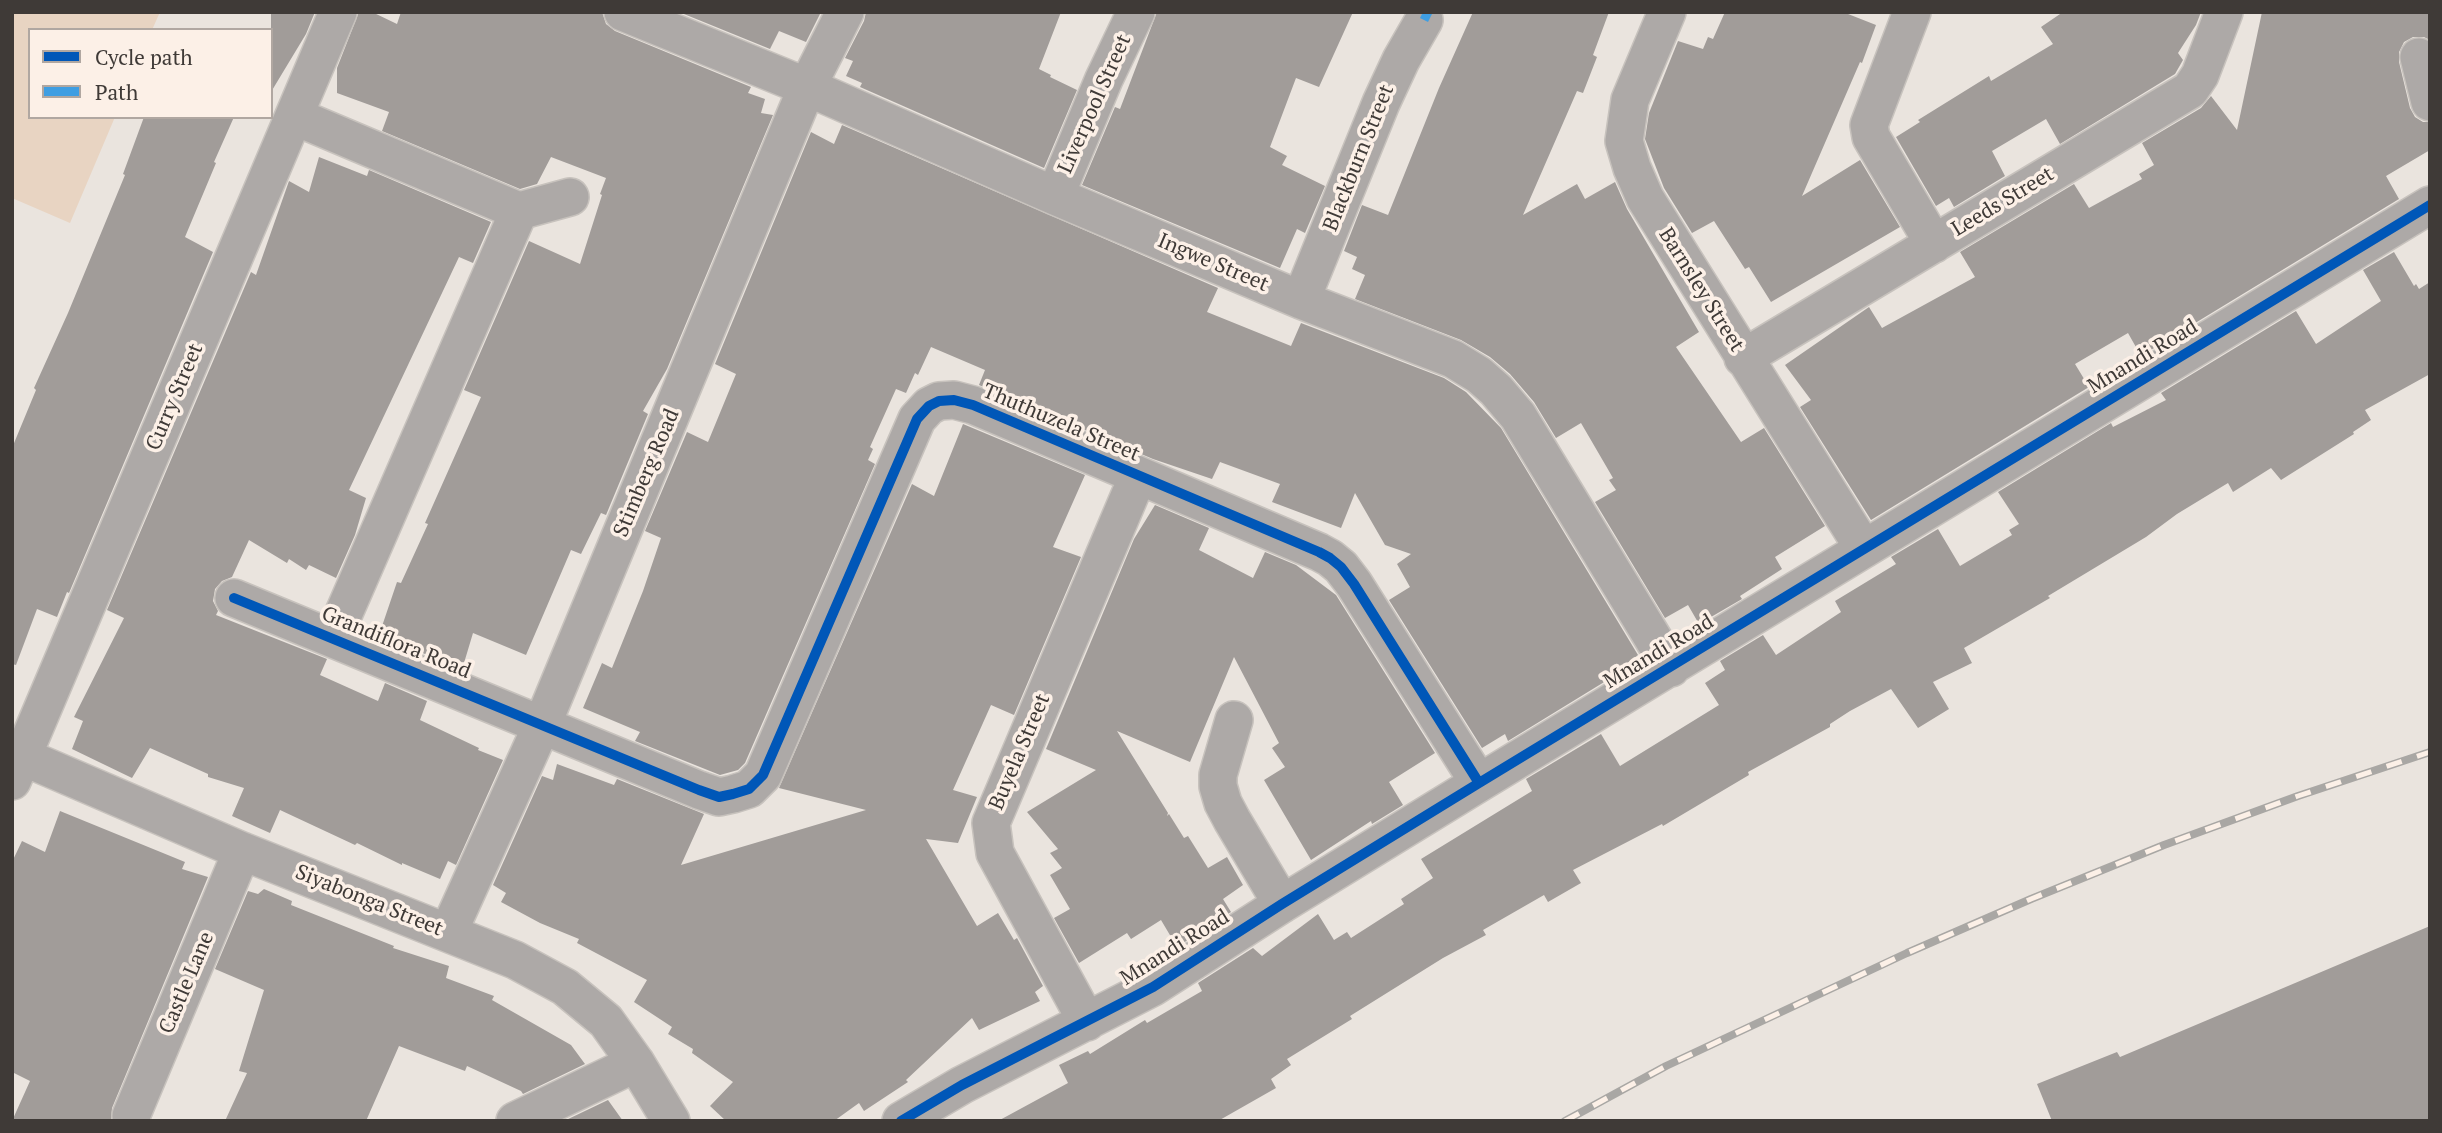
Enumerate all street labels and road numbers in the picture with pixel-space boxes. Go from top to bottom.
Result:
street label: Liverpool Street [1053,31,1137,177]
street label: Blackburn Street [1318,81,1400,235]
street label: Leeds Street [1947,162,2059,242]
street label: Barnsley Street [1653,223,1749,357]
street label: Ingwe Street [1154,228,1272,298]
street label: Mnandi Road [2083,314,2203,400]
street label: Curry Street [141,340,209,454]
street label: Thuthuzela Street [979,379,1143,467]
street label: Stimberg Road [609,405,685,541]
street label: Grandiflora Road [318,602,474,684]
street label: Mnandi Road [1599,609,1719,695]
street label: Buyela Street [984,690,1056,814]
street label: Siyabonga Street [291,860,447,942]
street label: Mnandi Road [1116,905,1234,991]
street label: Castle Lane [154,928,220,1038]

